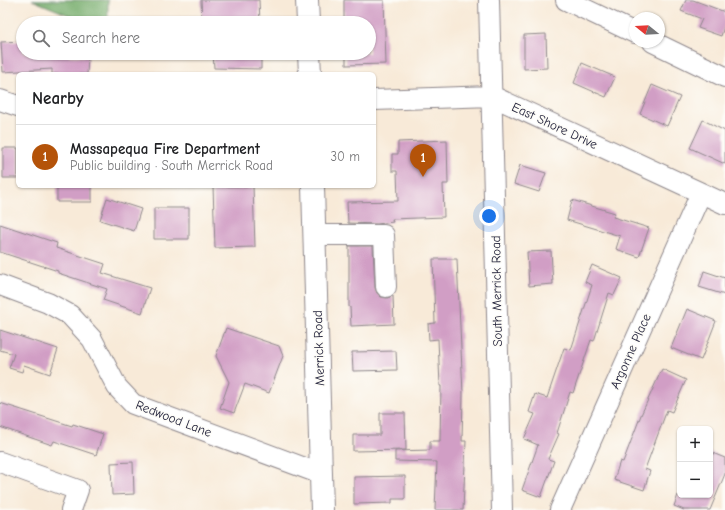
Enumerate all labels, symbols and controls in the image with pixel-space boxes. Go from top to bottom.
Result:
north arrow [629,12,665,48]
search box [16,16,376,60]
icon: search [30,27,52,49]
text: Search here [62,29,140,47]
text: Nearby [32,89,83,108]
street label: East Shore Drive [510,99,600,152]
text: Massapequa Fire Department [70,140,260,158]
pin: 1 [410,144,436,177]
text: 1 [42,149,48,164]
text: 30 m [330,149,360,164]
text: Public building · South Merrick Road [70,158,273,173]
your location [479,206,499,226]
street label: South Merrick Road [488,235,505,347]
street label: Merrick Road [310,310,327,386]
street label: Argonne Place [607,311,654,391]
street label: Redwood Lane [134,397,214,440]
map controls [677,426,713,498]
button: + [677,426,713,462]
button: − [677,462,713,498]

